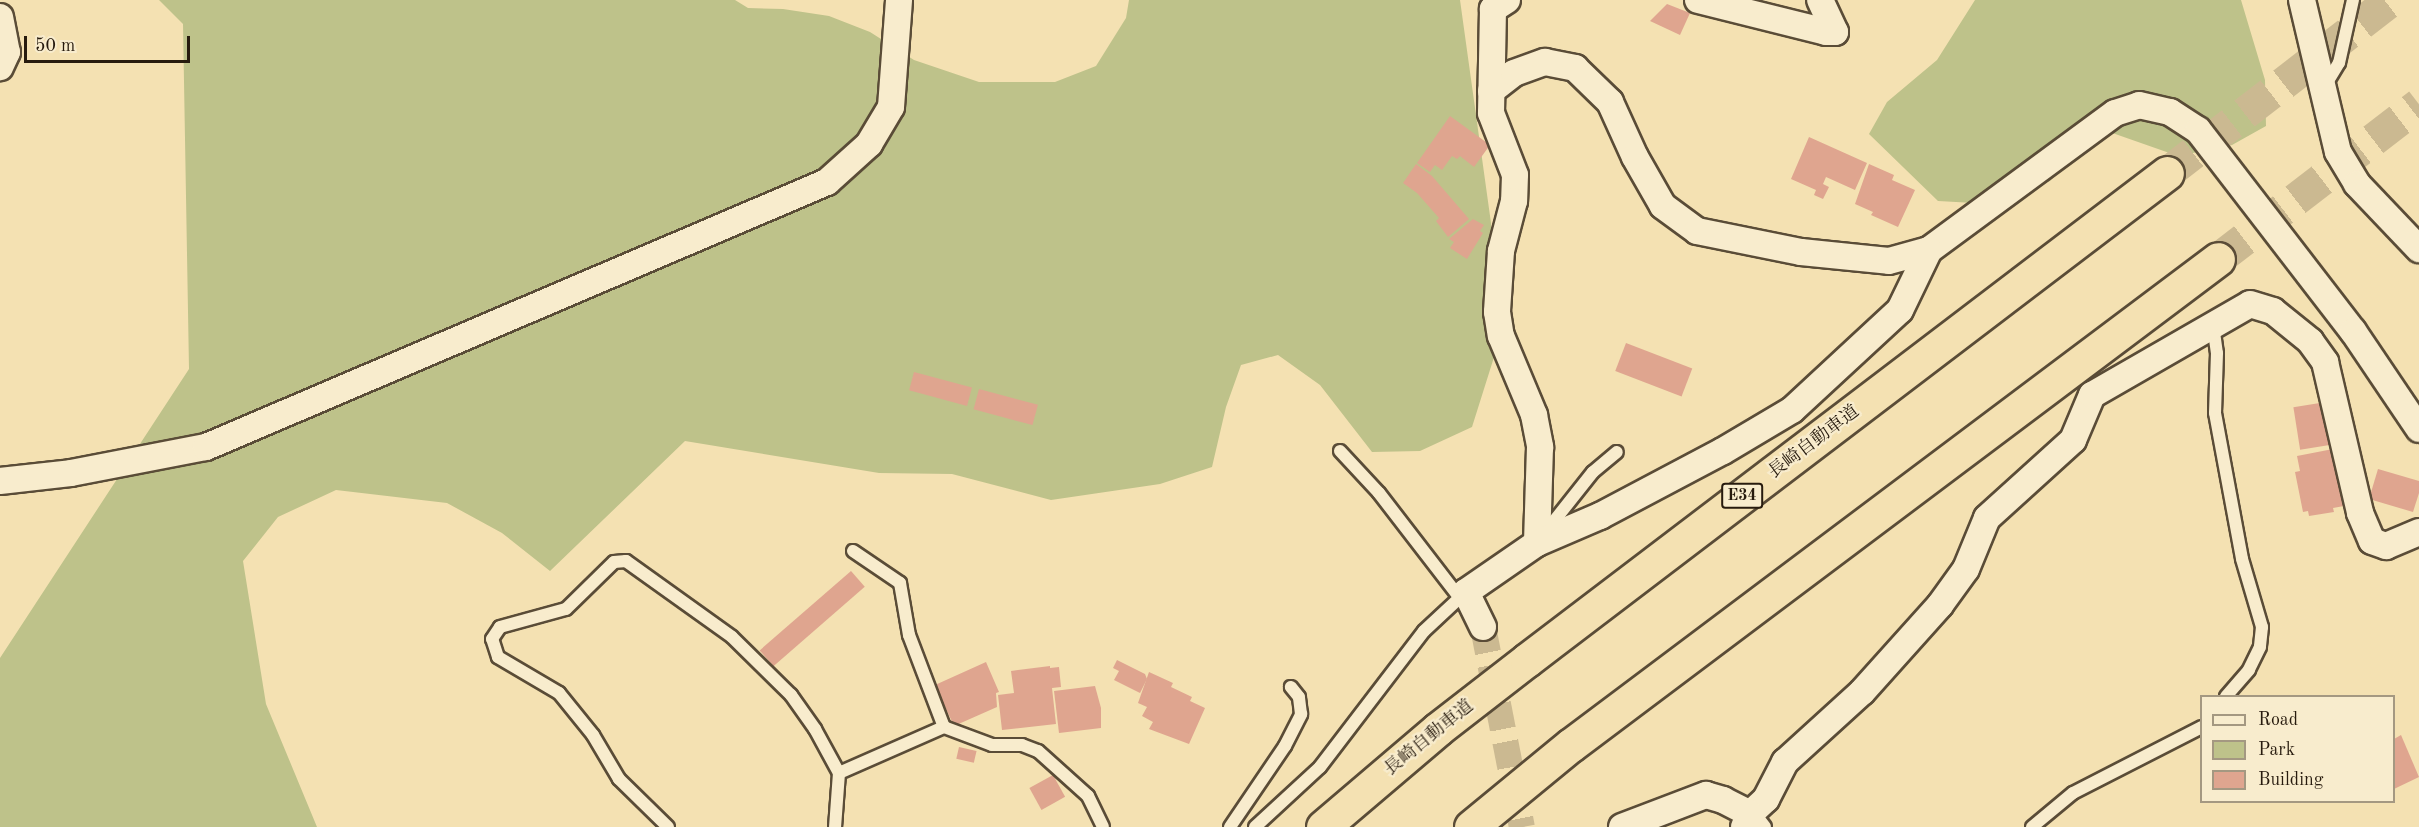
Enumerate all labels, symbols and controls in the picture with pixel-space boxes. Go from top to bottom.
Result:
scale bar [27,24,194,62]
text: 50 m [35,37,75,55]
street label: 長崎自動車道 [1764,401,1864,483]
road number: E34 [1721,483,1763,509]
legend [2200,695,2395,803]
street label: 長崎自動車道 [1380,696,1478,780]
text: Road [2258,711,2298,729]
text: Park [2258,741,2295,759]
text: Building [2258,771,2323,789]

